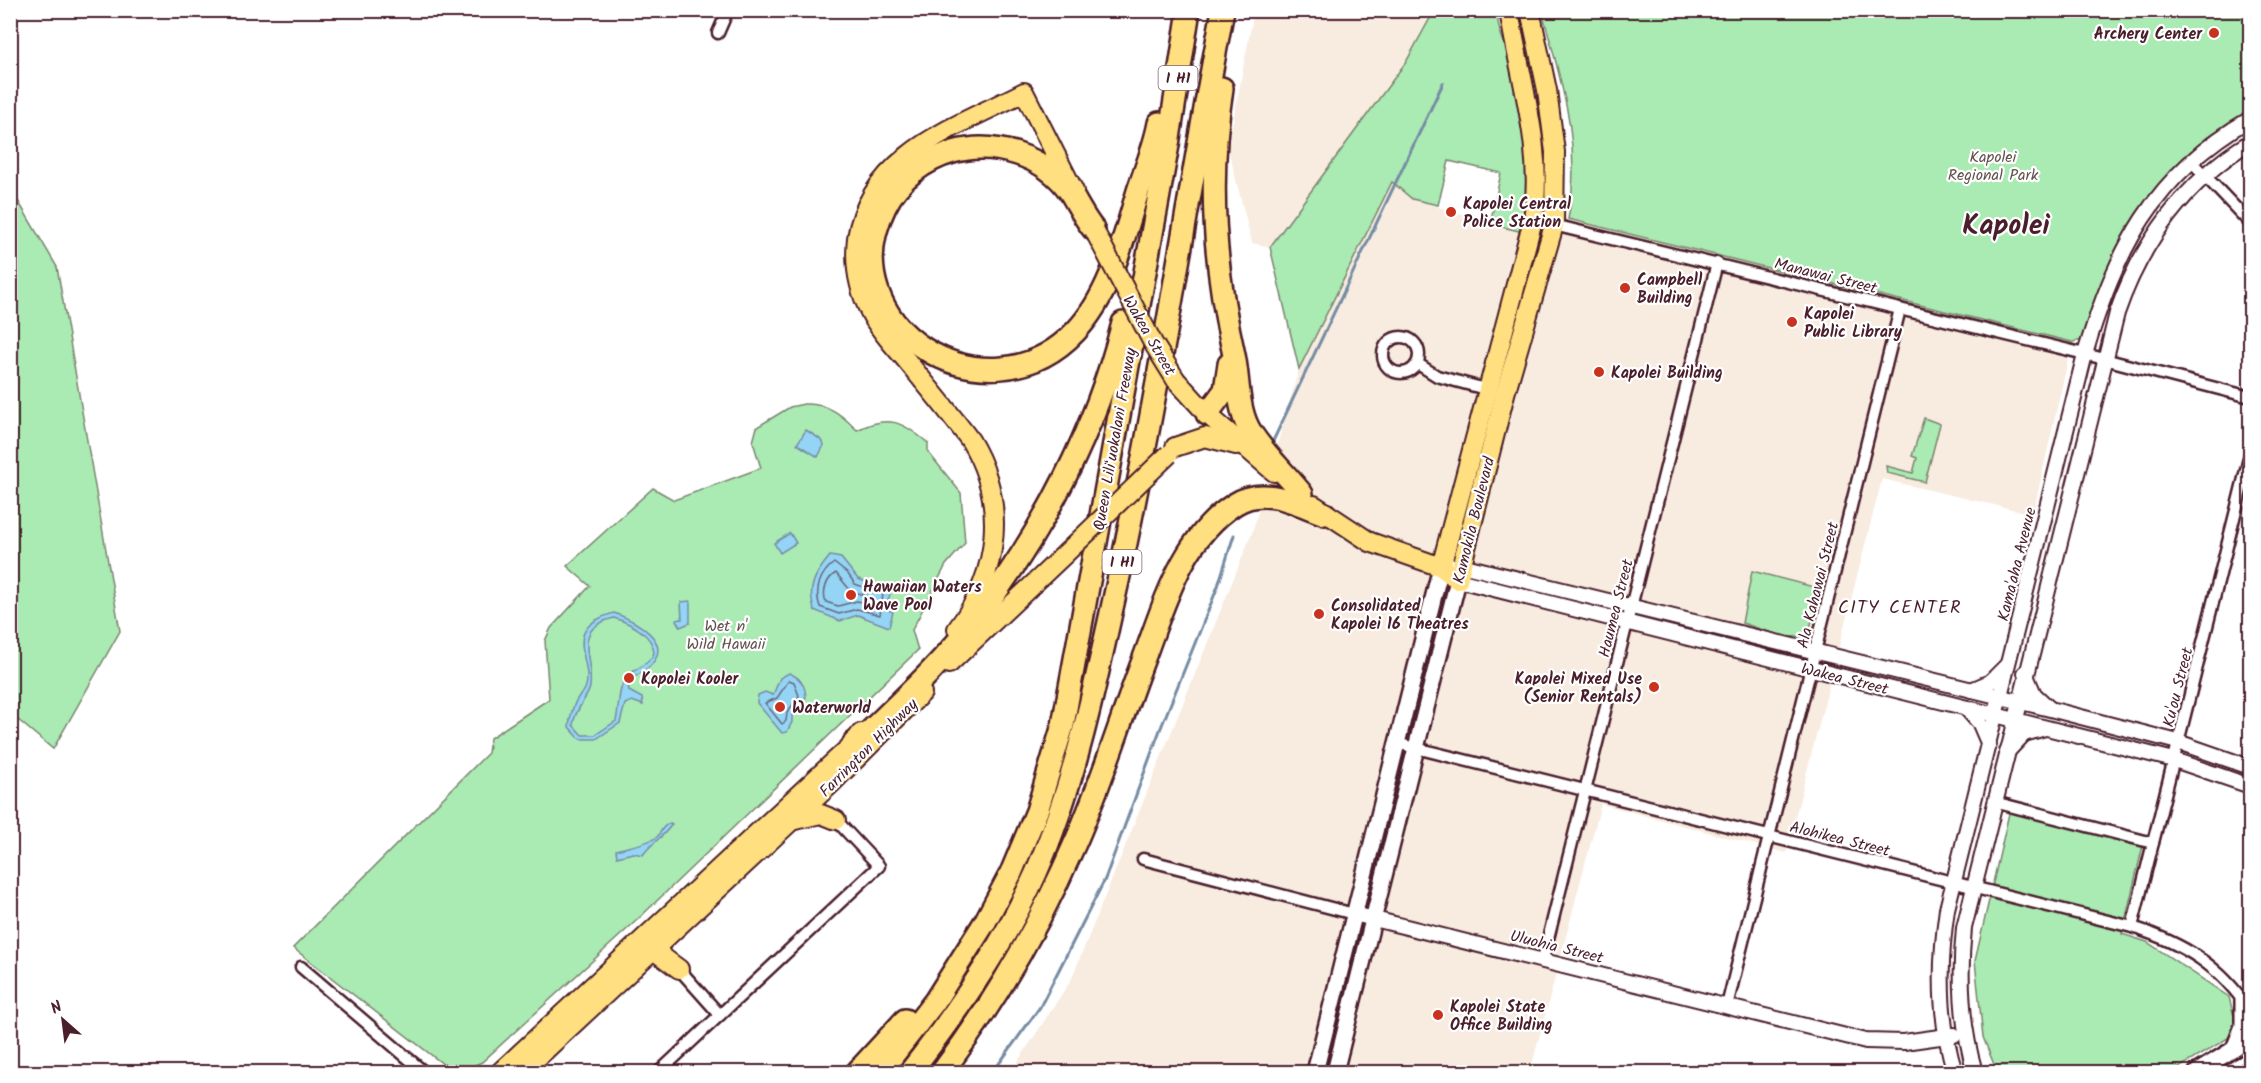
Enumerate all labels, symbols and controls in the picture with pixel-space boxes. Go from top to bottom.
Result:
place label: Archery Center [2094,22,2203,47]
marker: Archery Center [2207,26,2221,40]
road number: I H1 [1158,66,1198,90]
park label: Kapolei Regional Park [1948,145,2039,188]
place label: Kapolei Central Police Station [1463,192,1572,235]
district label: Kapolei [1962,204,2050,249]
marker: Kapolei Central Police Station [1444,205,1458,219]
street label: Manawai Street [1772,252,1880,302]
place label: Campbell Building [1637,268,1703,311]
marker: Campbell Building [1618,281,1632,295]
street label: Wakea Street [1116,291,1182,381]
place label: Kapolei Public Library [1804,302,1903,345]
marker: Kapolei Public Library [1785,315,1799,329]
street label: Queen Liliʻuokalani Freeway [1087,345,1144,533]
place label: Kapolei Building [1611,361,1723,386]
marker: Kapolei Building [1592,365,1606,379]
street label: Kamokila Boulevard [1447,453,1503,586]
street label: Kama'aha Avenue [1991,505,2044,624]
street label: Ala Kahawai Street [1791,519,1846,651]
road number: I H1 [1102,550,1142,574]
street label: Haumea Street [1592,556,1641,660]
place label: Hawaiian Waters Wave Pool [863,575,982,618]
marker: Hawaiian Waters Wave Pool [844,588,858,602]
place label: Consolidated Kapolei 16 Theatres [1331,594,1469,637]
district label: CITY CENTER [1838,594,1962,623]
marker: Consolidated Kapolei 16 Theatres [1312,607,1326,621]
park label: Wet n' Wild Hawaii [687,614,767,657]
street label: Ku'ou Street [2156,644,2201,730]
street label: Wakea Street [1798,657,1892,703]
place label: Kopolei Kooler [641,667,740,692]
place label: Kapolei Mixed Use (Senior Rentals) [1515,667,1642,710]
marker: Kopolei Kooler [622,671,636,685]
marker: Kapolei Mixed Use (Senior Rentals) [1647,680,1661,694]
street label: Farrington Highway [814,692,925,803]
place label: Waterworld [792,696,871,721]
marker: Waterworld [773,700,787,714]
street label: Alohikea Street [1787,815,1893,864]
street label: Uluohia Street [1507,924,1607,971]
north arrow [33,990,93,1050]
text: N [46,995,67,1021]
place label: Kapolei State Office Building [1450,995,1552,1038]
marker: Kapolei State Office Building [1431,1008,1445,1022]

